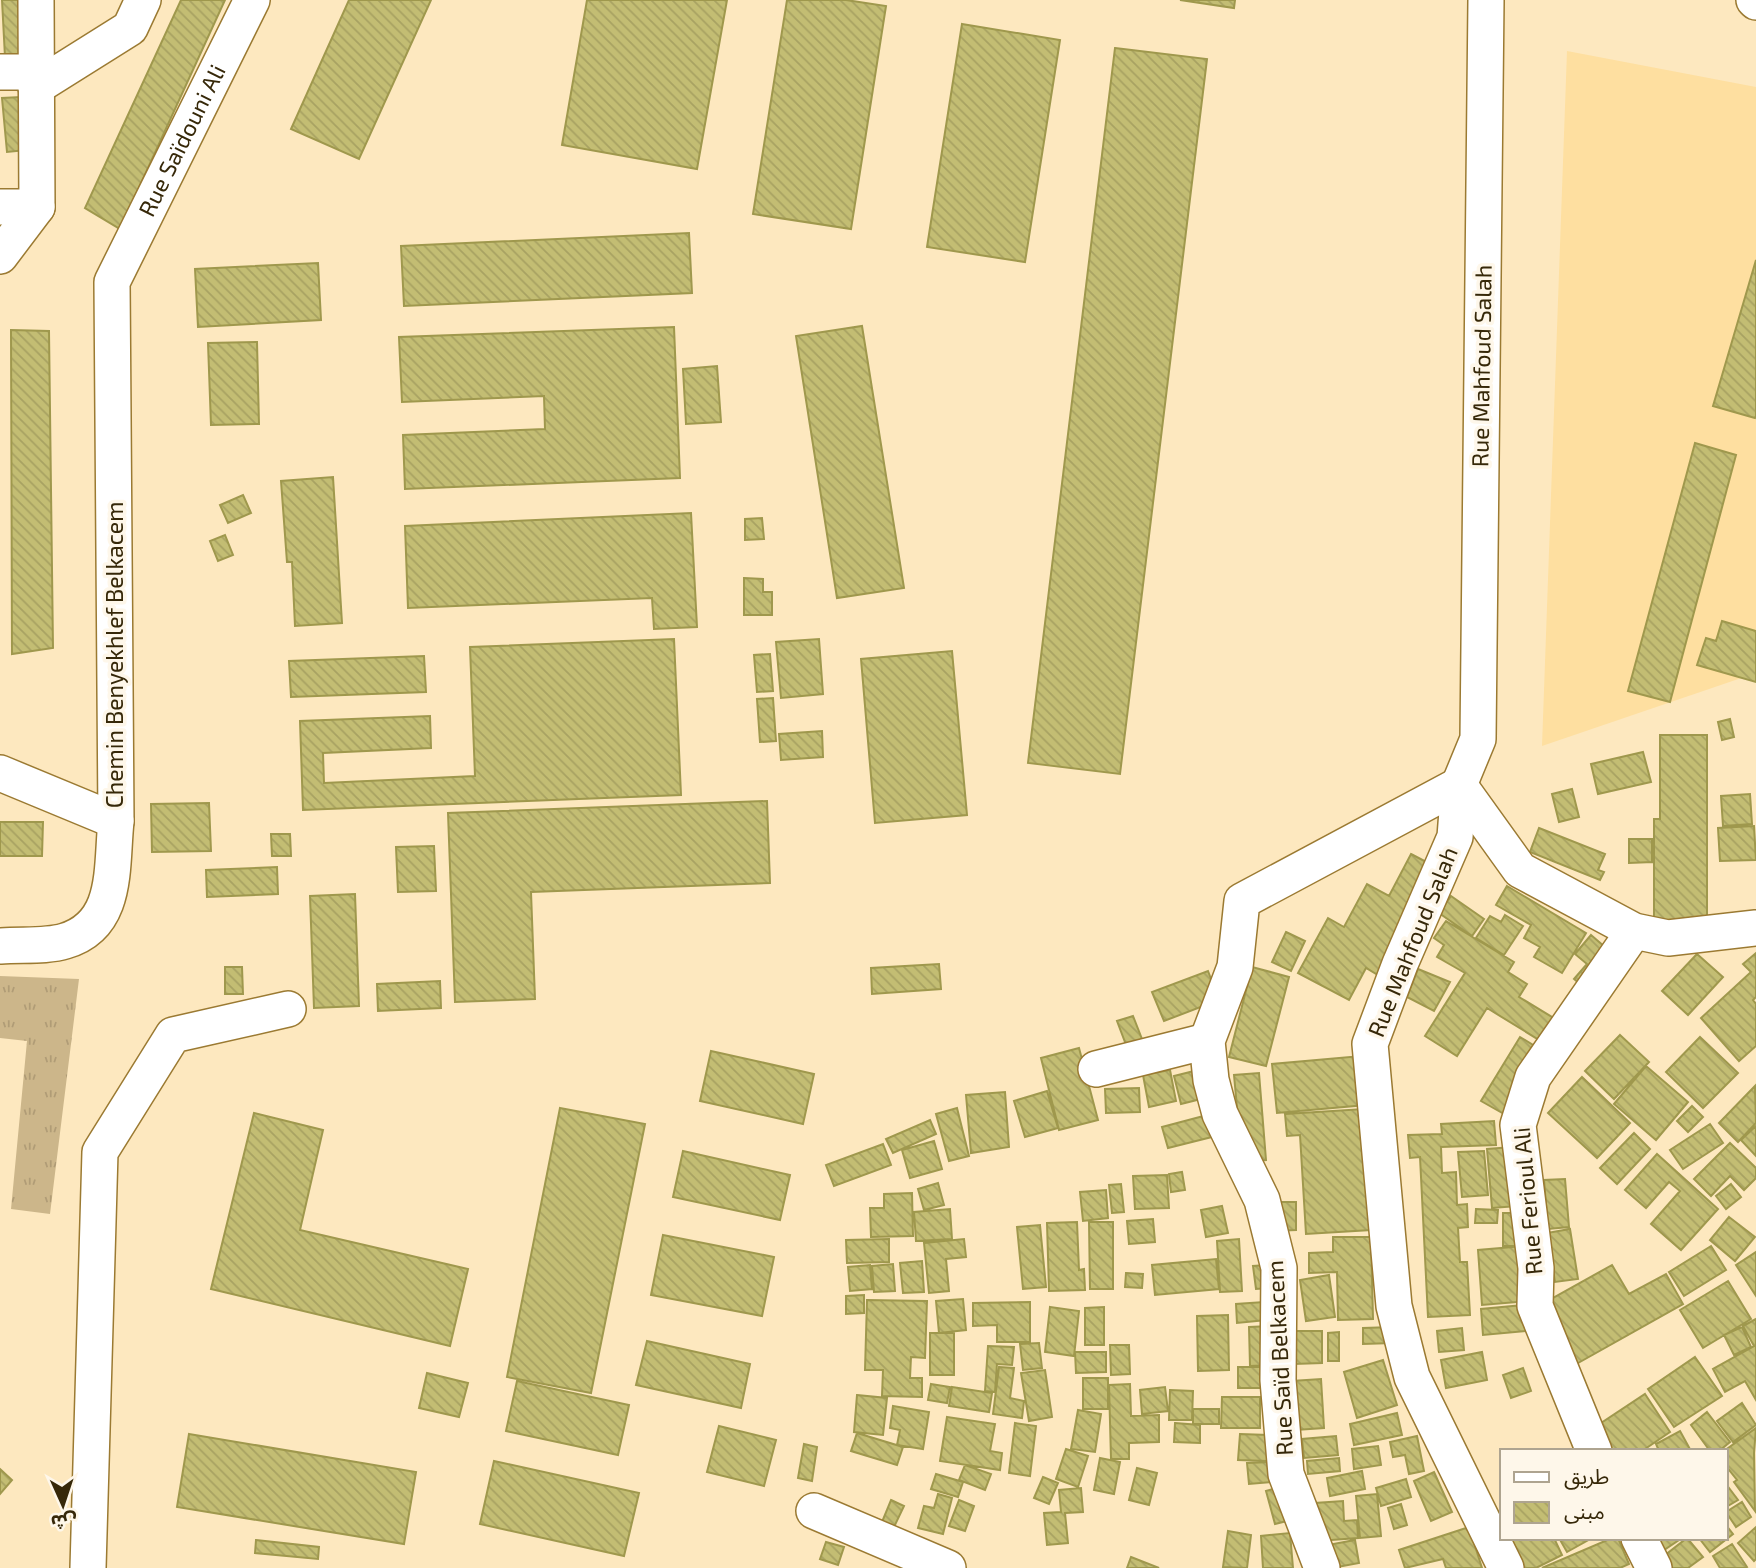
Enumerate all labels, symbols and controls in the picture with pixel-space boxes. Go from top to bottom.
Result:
street label: Rue Saïdouni Ali [132,60,231,221]
street label: Rue Mahfoud Salah [1465,265,1497,467]
street label: Chemin Benyekhlef Belkacem [100,502,128,808]
street label: Rue Mahfoud Salah [1361,843,1463,1041]
street label: Rue Ferioul Ali [1507,1126,1547,1276]
street label: Rue Saïd Belkacem [1260,1260,1298,1457]
legend [1500,1449,1728,1540]
text: طريق [1564,1463,1609,1490]
north arrow [28,1470,98,1540]
text: مبنى [1564,1498,1605,1524]
text: ش [50,1510,78,1535]

